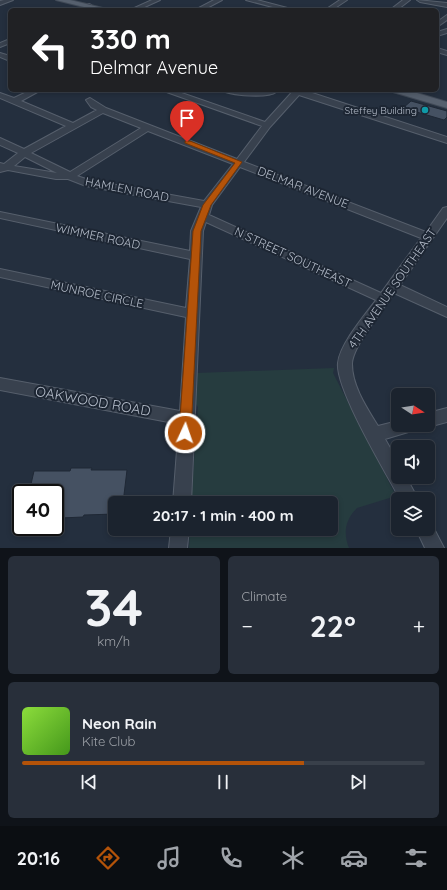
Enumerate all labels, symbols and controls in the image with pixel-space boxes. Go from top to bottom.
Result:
text: 330 m [90,21,171,56]
icon: left [24,24,76,76]
text: Delmar Avenue [90,56,218,79]
pin [170,101,204,142]
place label: Steffey Building [344,104,417,117]
marker: Steffey Building [420,105,430,115]
icon: arrive [176,107,198,129]
street label: DELMAR AVENUE [255,163,351,211]
street label: HAMLEN ROAD [84,174,171,205]
street label: WIMMER ROAD [54,220,142,252]
street label: N STREET SOUTHEAST [232,223,354,291]
street label: 4TH AVENUE SOUTHEAST [345,225,439,351]
street label: MUNROE CIRCLE [49,277,145,311]
street label: OAKWOOD ROAD [34,382,152,420]
north arrow [391,388,435,432]
map controls [391,388,435,536]
position arrow [164,412,206,454]
button: sound [391,440,435,484]
speed limit sign: 40 [12,484,64,536]
button: layers [391,492,435,536]
text: 20:17 · 1 min · 400 m [153,506,294,525]
text: 34 [84,574,143,639]
text: Climate [242,588,287,604]
text: 22° [310,607,356,645]
text: − [242,612,253,640]
text: + [413,612,425,640]
text: km/h [97,633,130,649]
text: Neon Rain [82,714,157,733]
text: Kite Club [82,733,135,749]
icon: previous [78,771,100,793]
icon: pause [212,771,234,793]
icon: next [347,771,369,793]
icon: directions [94,844,122,872]
icon: music [155,844,183,872]
icon: phone [217,844,245,872]
icon: climate [279,844,307,872]
icon: car [340,844,368,872]
icon: filters [402,844,430,872]
text: 20:16 [17,847,60,870]

